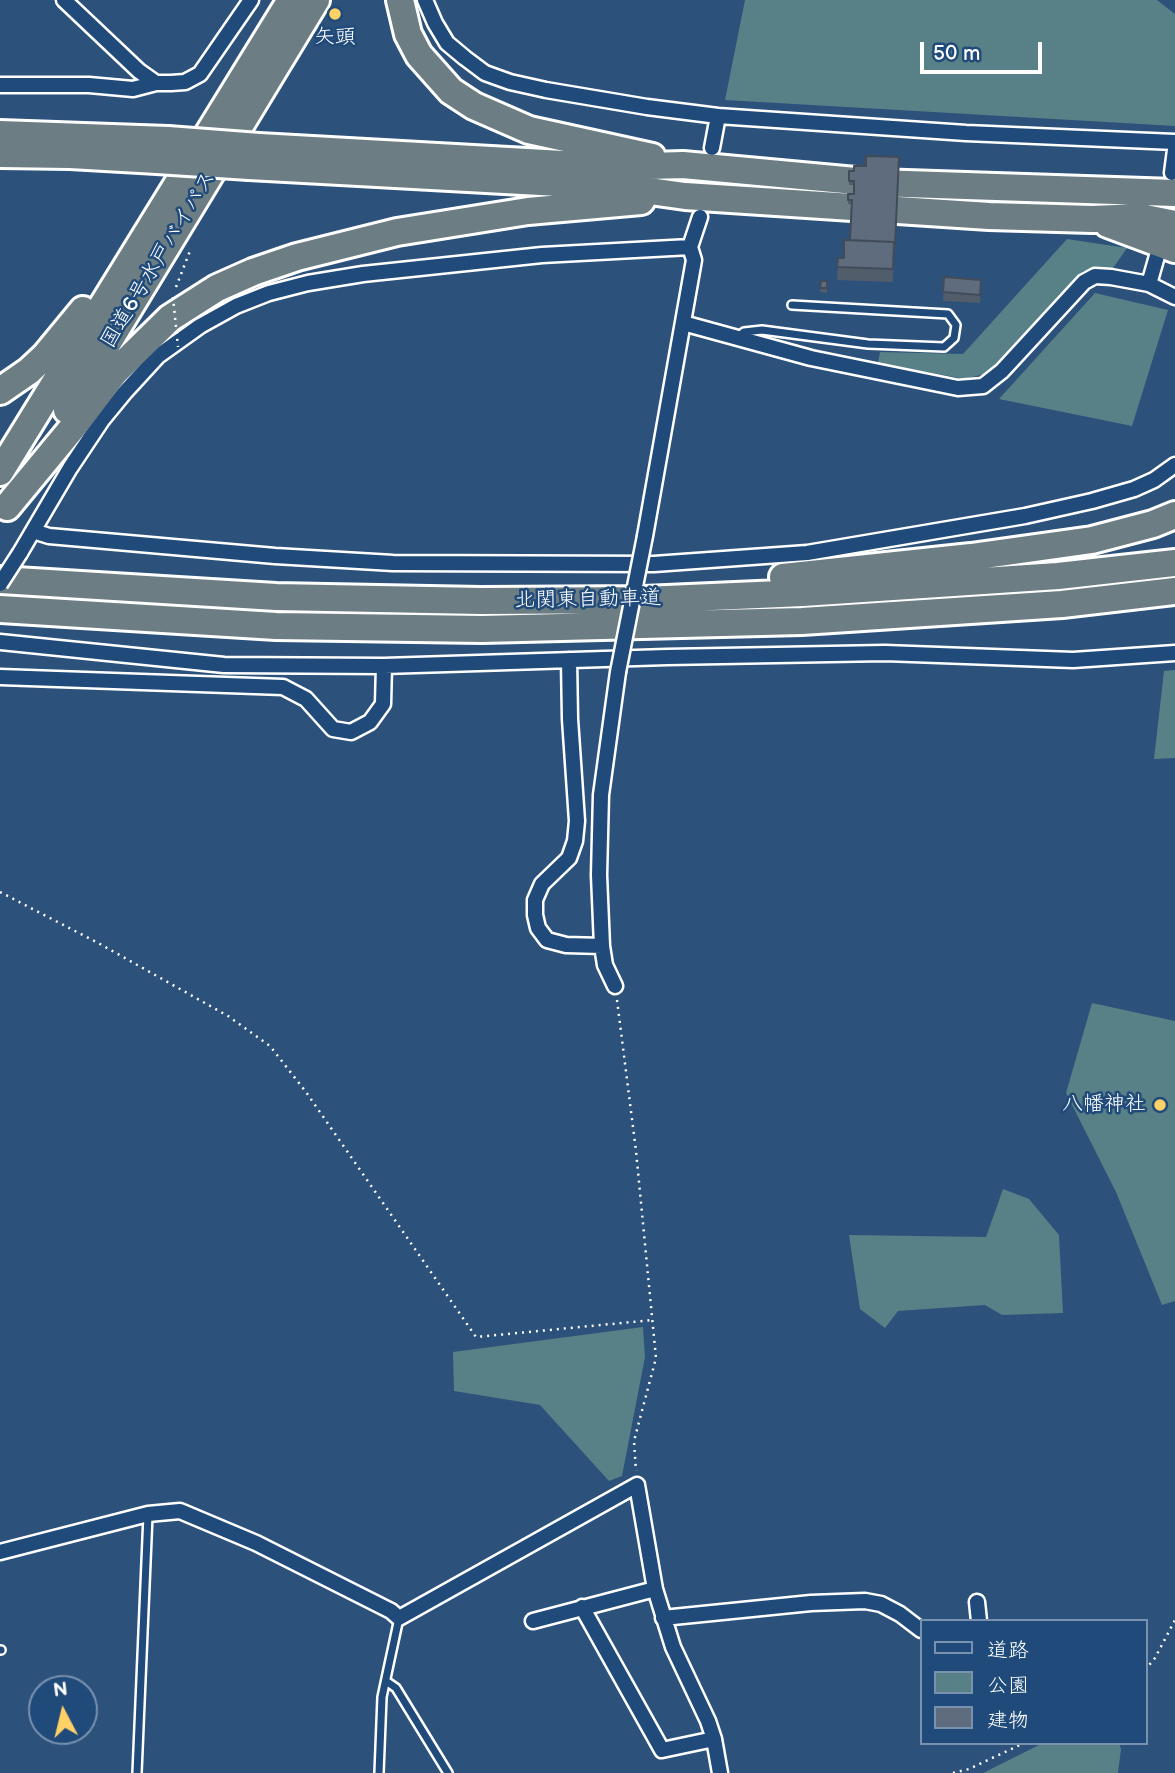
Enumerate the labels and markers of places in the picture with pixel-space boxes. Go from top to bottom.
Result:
marker: 矢頭 [327,6,343,22]
place label: 矢頭 [314,25,356,51]
place label: 八幡神社 [1062,1092,1146,1118]
marker: 八幡神社 [1152,1097,1168,1113]

